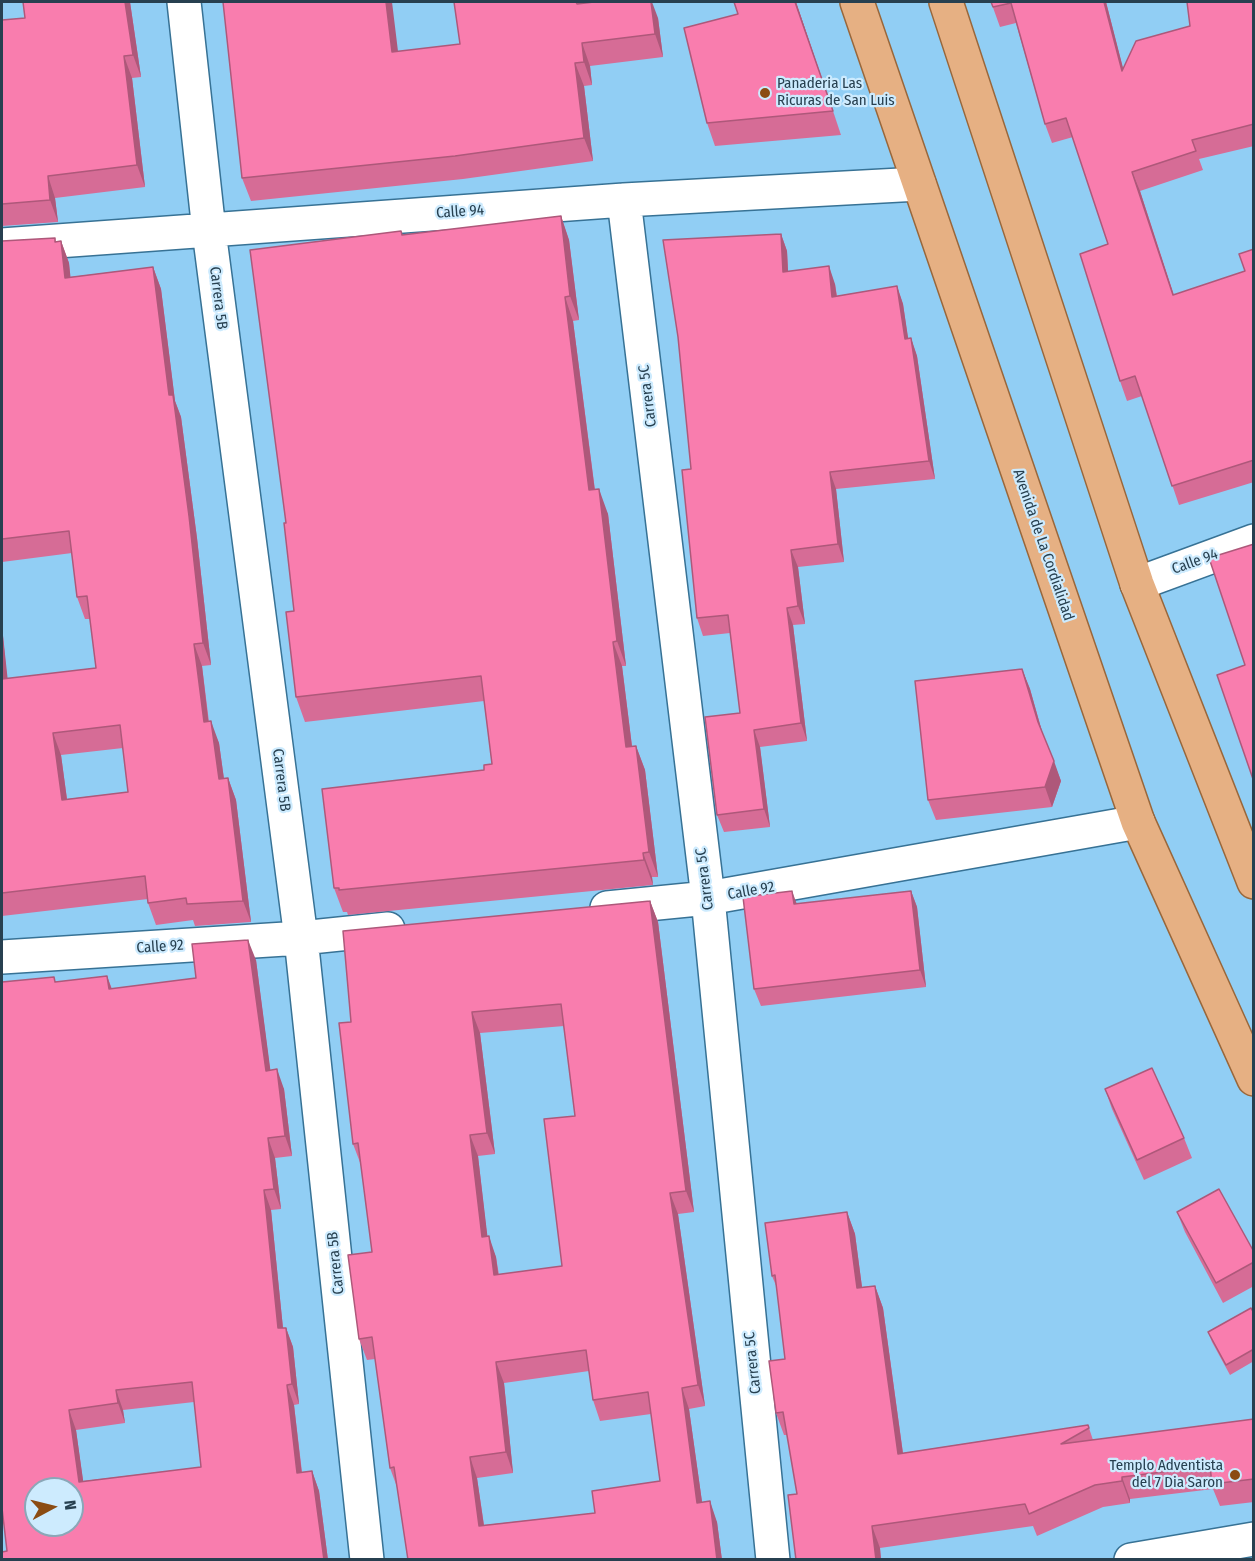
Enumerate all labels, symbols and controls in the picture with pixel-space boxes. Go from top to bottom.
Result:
place label: Panaderia Las Ricuras de San Luis [777,75,895,110]
marker: Panaderia Las Ricuras de San Luis [758,86,772,100]
street label: Calle 94 [435,201,485,223]
street label: Carrera 5B [205,266,231,330]
street label: Carrera 5C [635,364,661,428]
street label: Avenida de La Cordialidad [1009,467,1077,623]
street label: Calle 94 [1169,545,1221,579]
street label: Carrera 5B [268,748,294,812]
street label: Carrera 5C [692,847,718,911]
street label: Calle 92 [726,878,776,904]
street label: Calle 92 [136,936,184,958]
street label: Carrera 5B [324,1231,348,1295]
street label: Carrera 5C [741,1331,765,1395]
place label: Templo Adventista del 7 Dia Saron [1110,1457,1223,1492]
marker: Templo Adventista del 7 Dia Saron [1228,1468,1242,1482]
north arrow [24,1477,84,1537]
text: N [60,1499,80,1511]

